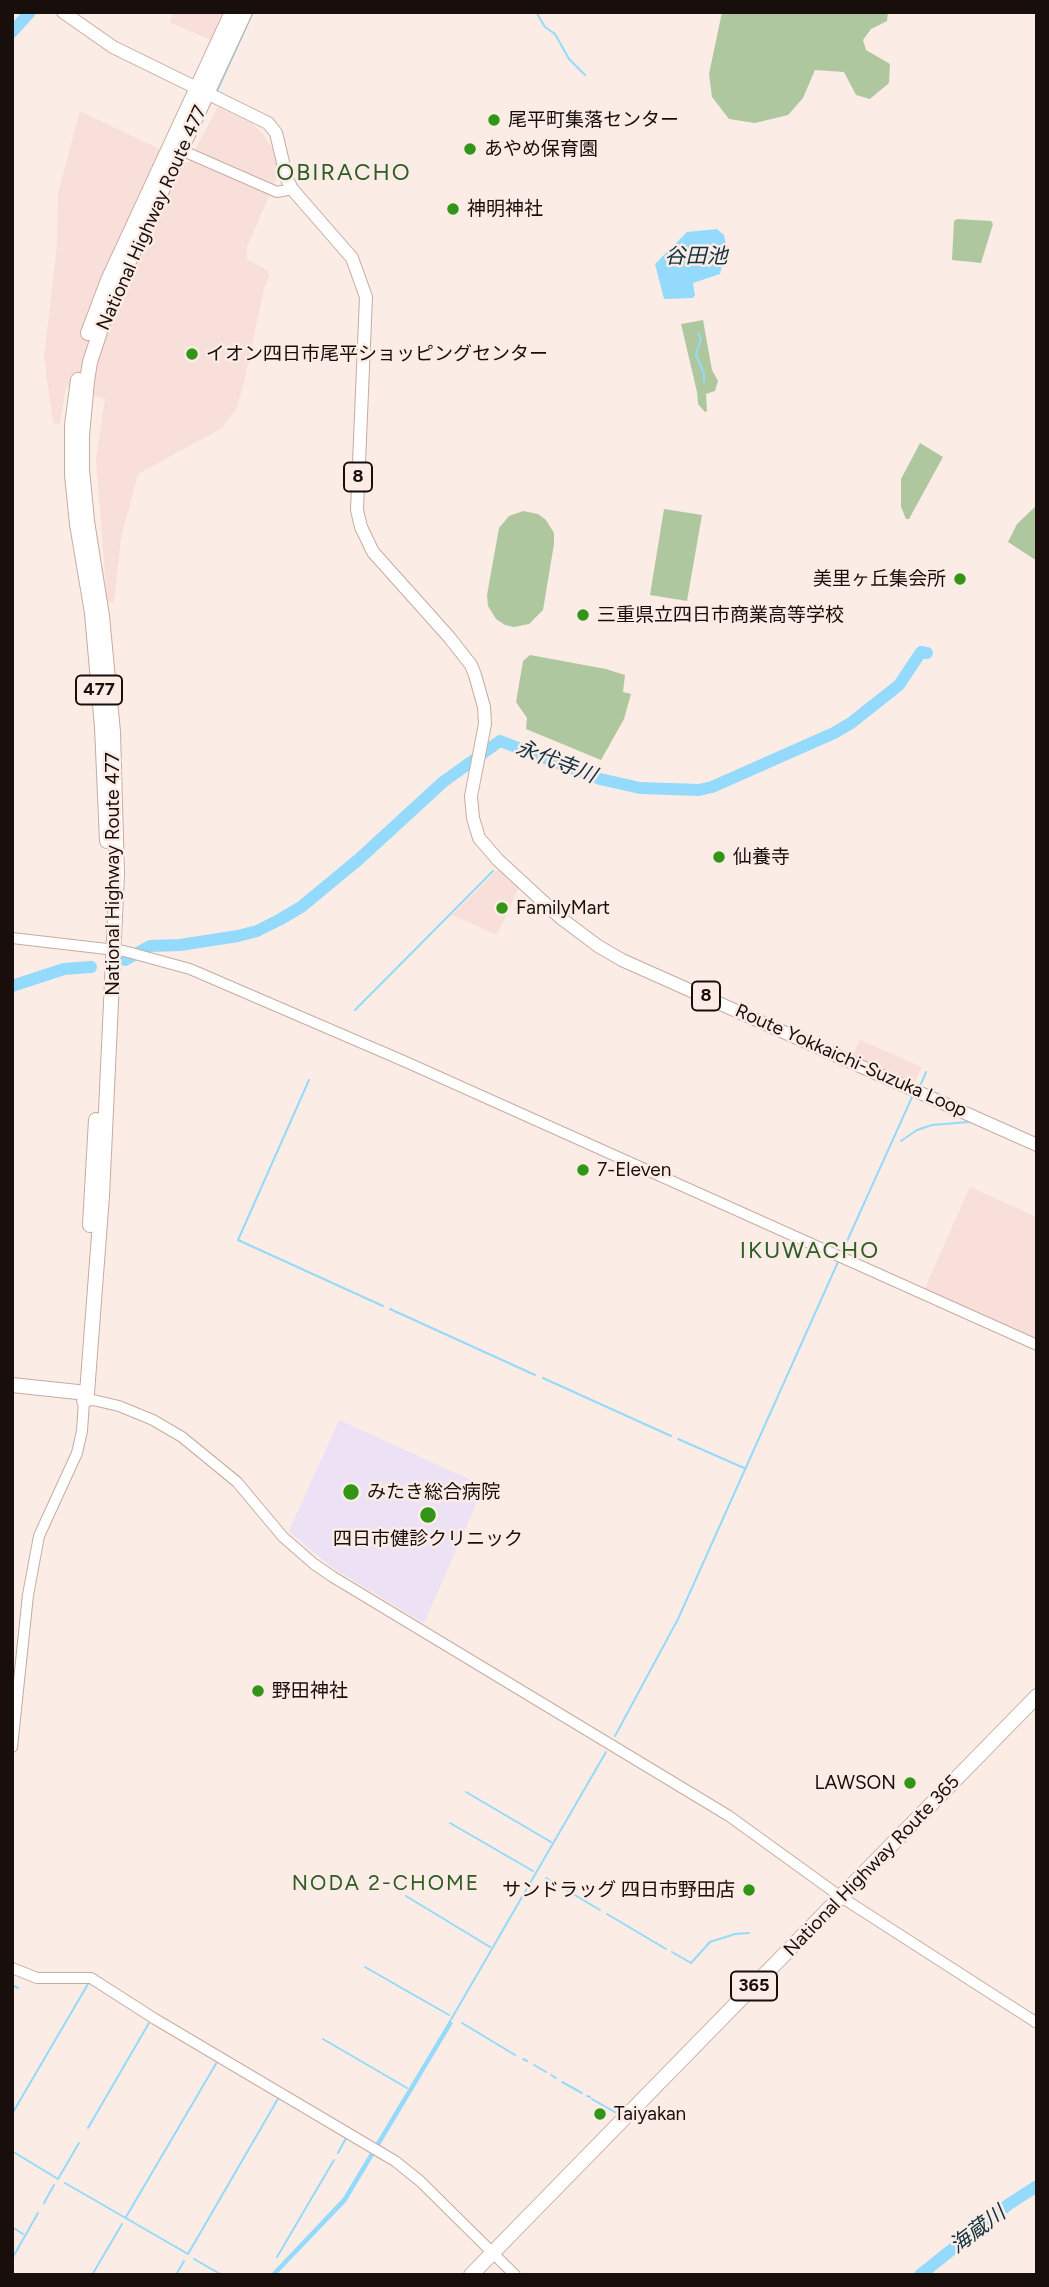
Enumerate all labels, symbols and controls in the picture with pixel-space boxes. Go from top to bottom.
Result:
street label: National Highway Route 477 [92,102,212,334]
place label: 尾平町集落センター [508,109,679,131]
marker: 尾平町集落センター [486,112,502,128]
place label: あやめ保育園 [484,138,598,160]
marker: あやめ保育園 [462,141,478,157]
district label: OBIRACHO [277,159,411,187]
place label: 神明神社 [467,198,543,220]
marker: 神明神社 [445,201,461,217]
water label: 谷田池 [665,244,727,270]
place label: イオン四日市尾平ショッピングセンター [206,343,548,365]
marker: イオン四日市尾平ショッピングセンター [184,346,200,362]
road number: 8 [344,462,372,491]
place label: 美里ヶ丘集会所 [813,568,946,590]
marker: 美里ヶ丘集会所 [952,571,968,587]
place label: 三重県立四日市商業高等学校 [597,604,844,626]
marker: 三重県立四日市商業高等学校 [575,607,591,623]
road number: 477 [76,676,122,704]
water label: 永代寺川 [512,735,600,789]
street label: National Highway Route 477 [102,752,124,996]
place label: 仙養寺 [733,846,790,868]
marker: 仙養寺 [711,849,727,865]
place label: FamilyMart [516,897,610,919]
marker: FamilyMart [494,900,510,916]
road number: 8 [692,981,720,1010]
street label: Route Yokkaichi-Suzuka Loop [732,999,970,1123]
place label: 7-Eleven [597,1159,671,1181]
marker: 7-Eleven [575,1162,591,1178]
district label: IKUWACHO [741,1237,879,1265]
place label: みたき総合病院 [367,1481,500,1503]
marker: みたき総合病院 [341,1482,361,1502]
marker: 四日市健診クリニック [418,1505,438,1525]
place label: 四日市健診クリニック [333,1528,523,1550]
place label: 野田神社 [272,1680,348,1702]
marker: 野田神社 [250,1683,266,1699]
street label: National Highway Route 365 [779,1771,965,1961]
place label: LAWSON [815,1772,896,1794]
marker: LAWSON [902,1775,918,1791]
district label: NODA 2-CHOME [293,1871,479,1897]
place label: サンドラッグ 四日市野田店 [502,1879,735,1901]
marker: サンドラッグ 四日市野田店 [741,1882,757,1898]
road number: 365 [731,1972,777,2000]
place label: Taiyakan [614,2103,686,2125]
marker: Taiyakan [592,2106,608,2122]
water label: 海蔵川 [945,2201,1011,2259]

